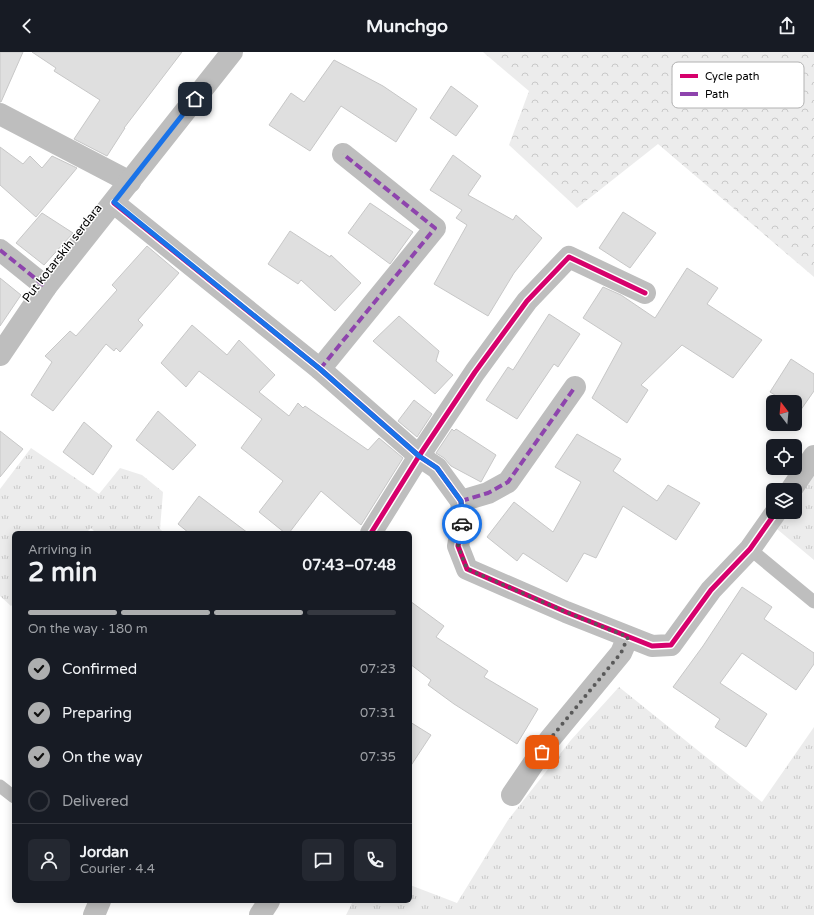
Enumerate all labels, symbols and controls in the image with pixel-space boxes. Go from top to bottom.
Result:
icon: back [16,15,38,37]
text: Munchgo [366,15,448,37]
icon: share [776,15,798,37]
legend [672,62,804,108]
text: Cycle path [705,70,760,83]
pin [178,82,212,116]
icon: home [184,88,206,110]
text: Path [705,88,729,101]
street label: Put kotarskih serdara [19,201,105,305]
north arrow [766,395,802,431]
map controls [766,395,802,519]
button: locate [766,439,802,475]
button: layers [766,483,802,519]
courier [442,504,482,544]
icon: car [451,513,473,535]
text: Arriving in [28,542,92,558]
text: 07:43–07:48 [303,556,396,574]
text: 2 min [28,557,97,588]
text: On the way · 180 m [28,621,148,637]
icon: check [28,658,50,680]
text: Confirmed [62,660,137,678]
text: 07:23 [360,661,396,677]
icon: check [28,702,50,724]
text: Preparing [62,704,132,722]
text: 07:31 [360,705,396,721]
pin [525,735,559,769]
icon: bag [531,741,553,763]
icon: check [28,746,50,768]
text: On the way [62,748,142,766]
text: 07:35 [360,749,396,765]
text: Delivered [62,792,129,810]
button: person [28,839,70,881]
button: chat [302,839,344,881]
button: phone [354,839,396,881]
text: Jordan [80,843,129,861]
text: Courier · 4.4 [80,861,155,877]

